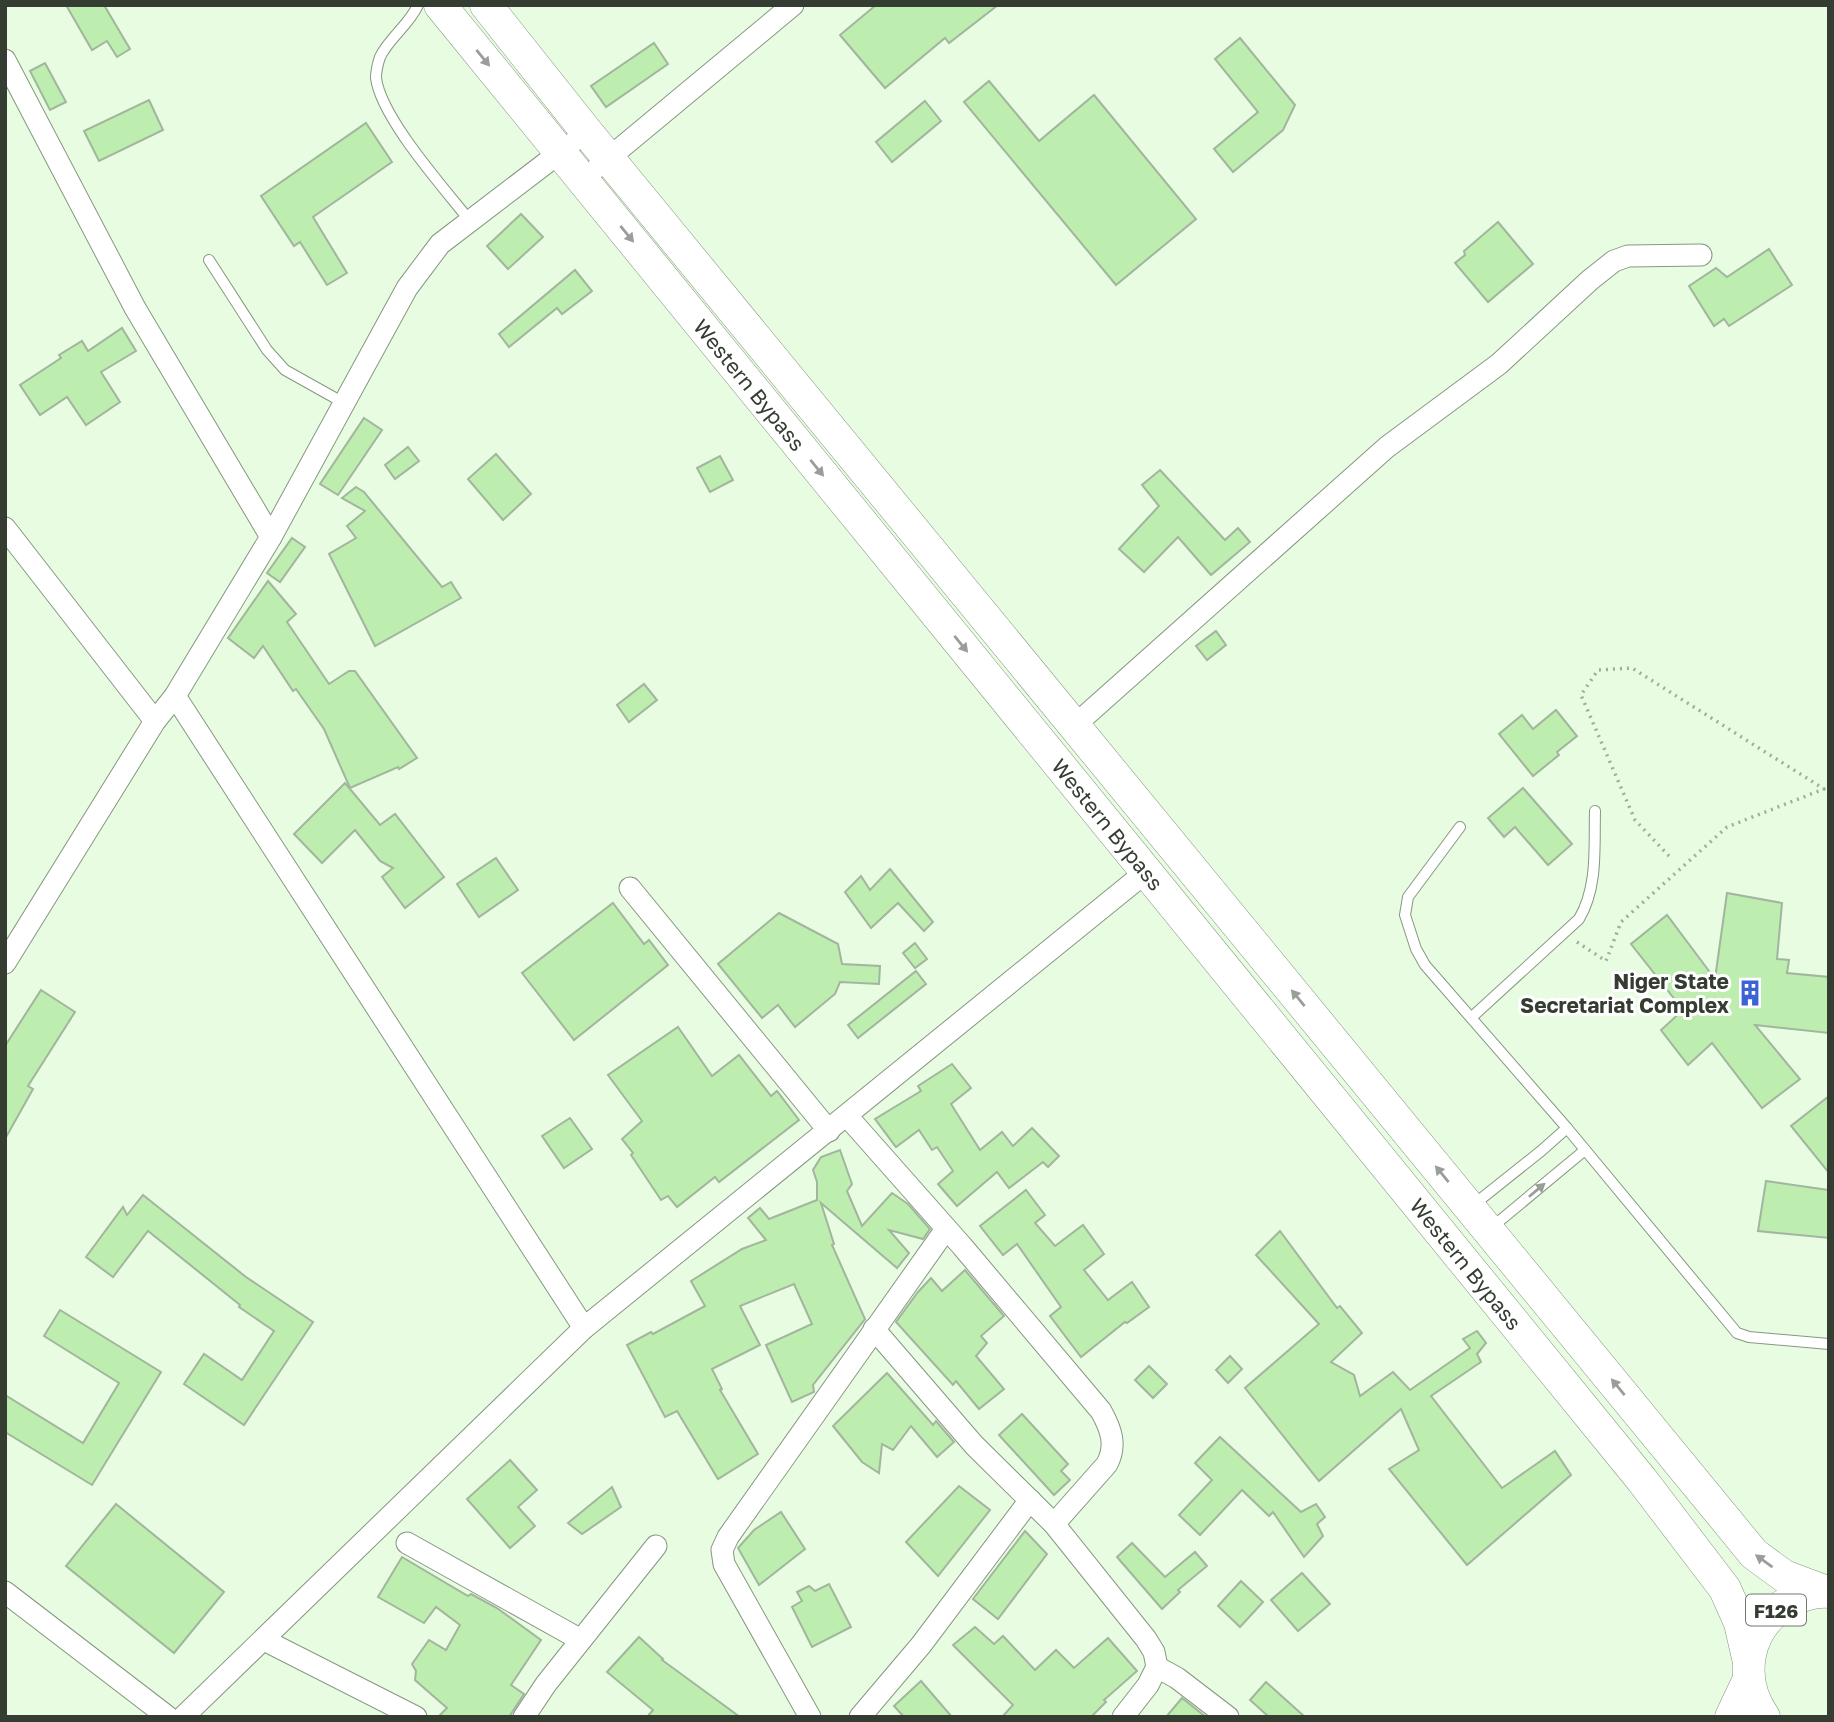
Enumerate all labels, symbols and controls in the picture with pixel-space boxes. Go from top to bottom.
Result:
one-way arrow [475,49,490,67]
one-way arrow [619,226,634,243]
street label: Western Bypass [688,314,811,456]
one-way arrow [809,459,824,476]
one-way arrow [953,635,968,653]
street label: Western Bypass [1046,753,1169,896]
place label: Niger State Secretariat Complex [1520,968,1729,1018]
building icon: Niger State Secretariat Complex [1735,978,1765,1008]
one-way arrow [1291,989,1306,1006]
one-way arrow [1435,1165,1450,1182]
one-way arrow [1529,1183,1546,1198]
street label: Western Bypass [1405,1193,1527,1335]
one-way arrow [1611,1378,1626,1395]
one-way arrow [1755,1554,1773,1568]
road number: F126 [1746,1594,1806,1626]

